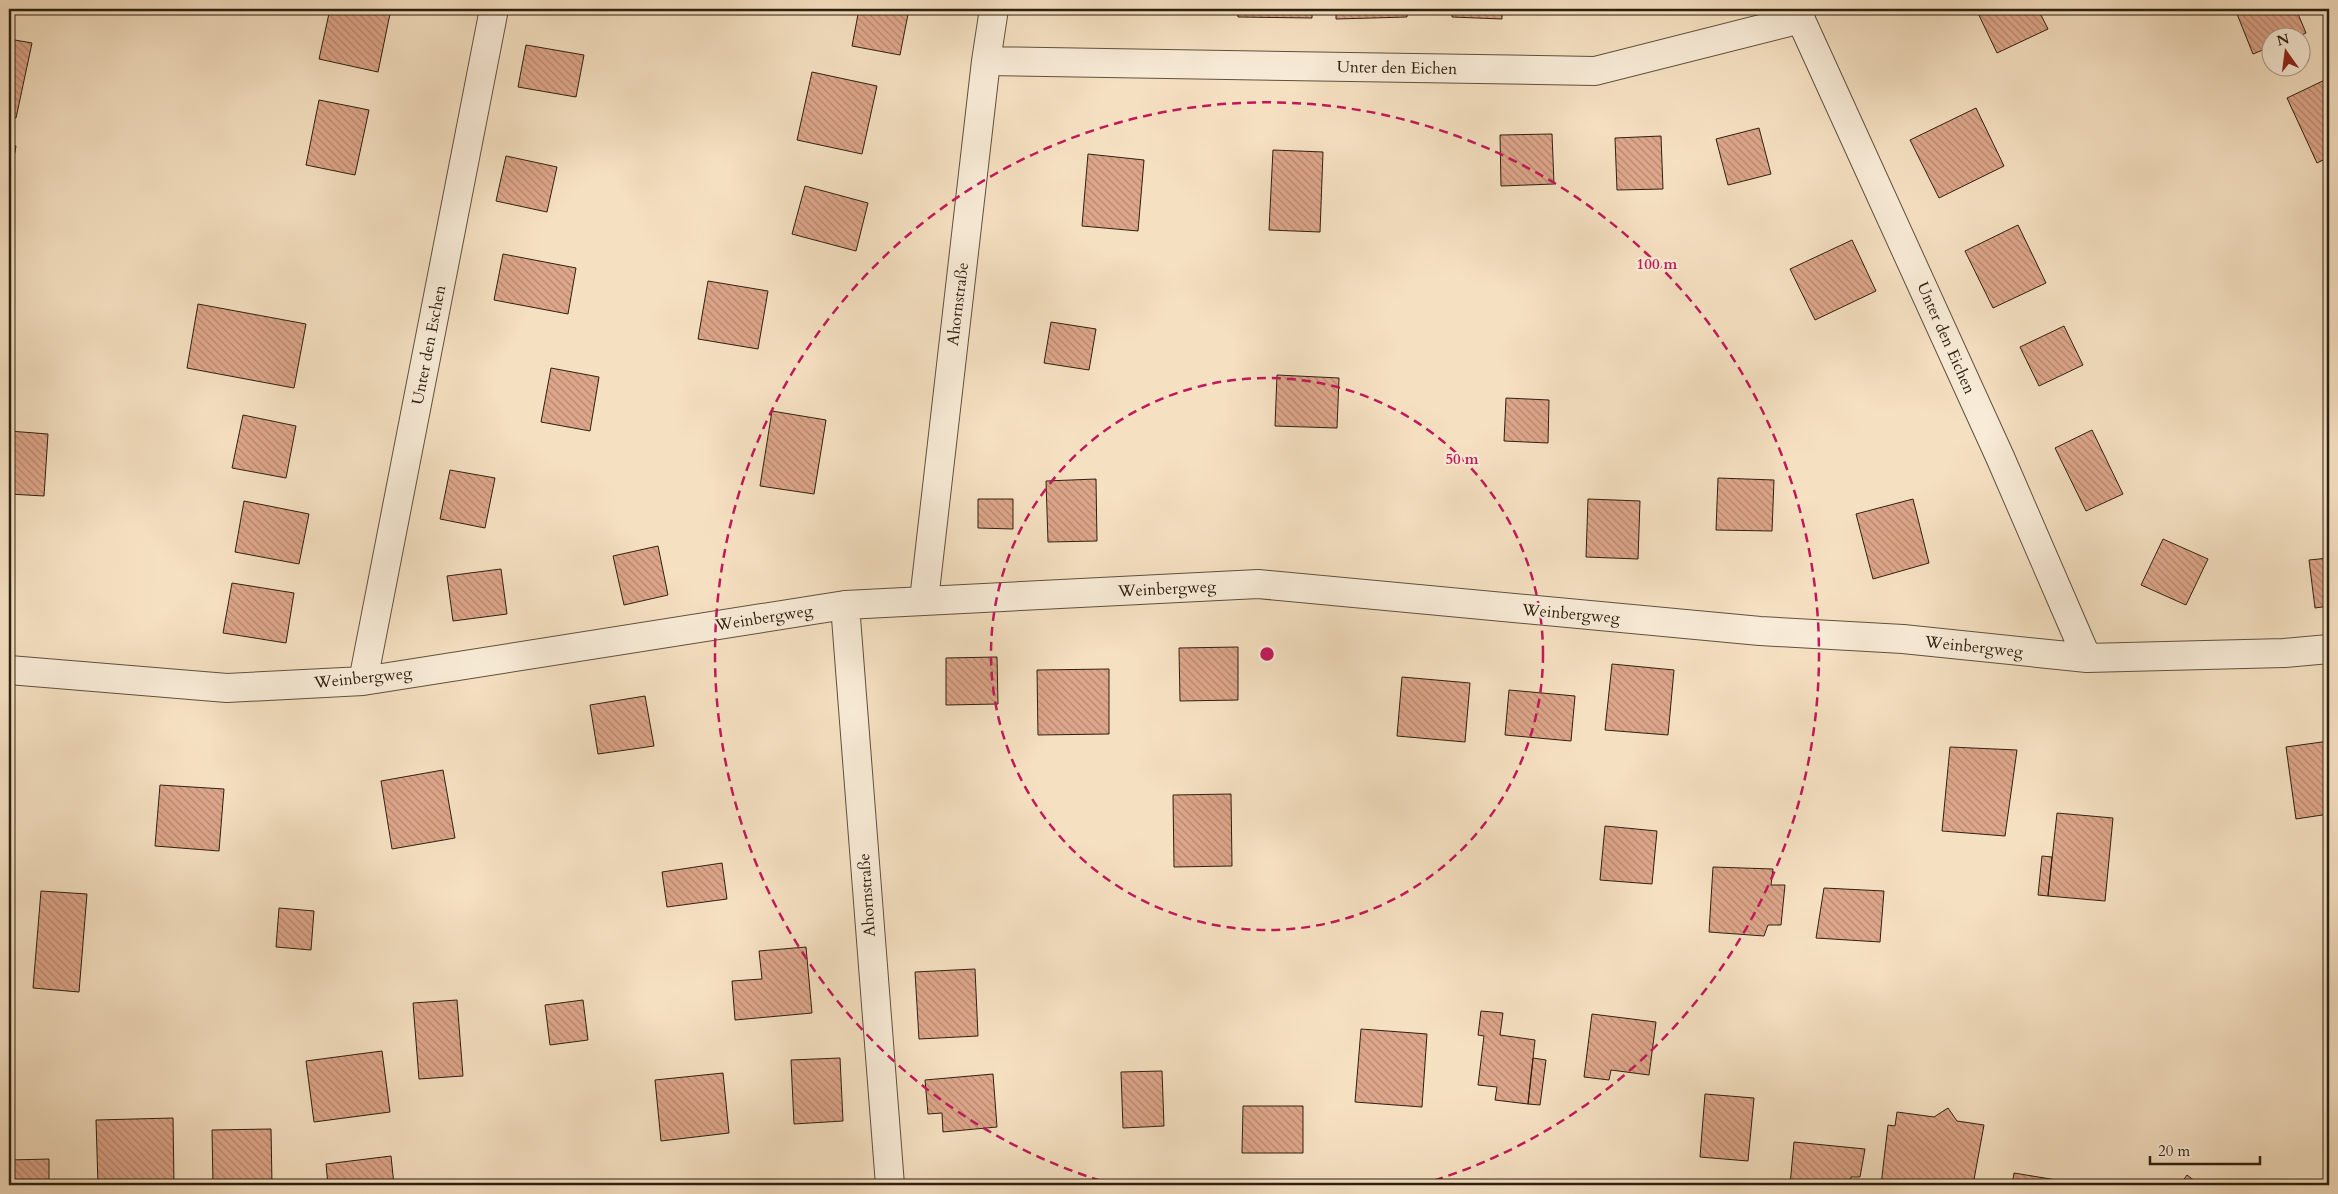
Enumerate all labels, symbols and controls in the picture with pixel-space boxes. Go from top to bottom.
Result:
north arrow [2260,28,2310,78]
text: N [2275,29,2291,51]
street label: Unter den Eichen [1337,56,1457,80]
text: 100 m [1637,254,1678,274]
street label: Ahornstraße [942,261,974,347]
street label: Unter den Eichen [1911,278,1981,398]
street label: Unter den Eschen [407,283,451,407]
text: 50 m [1445,449,1479,469]
street label: Weinbergweg [1116,575,1217,603]
street label: Weinbergweg [713,599,814,637]
street label: Weinbergweg [1520,599,1621,629]
street label: Weinbergweg [1923,631,2024,663]
centre of rings [1258,645,1276,663]
street label: Weinbergweg [312,662,413,694]
street label: Ahornstraße [853,852,881,938]
scale bar [2150,1134,2260,1166]
text: 20 m [2158,1141,2190,1161]

